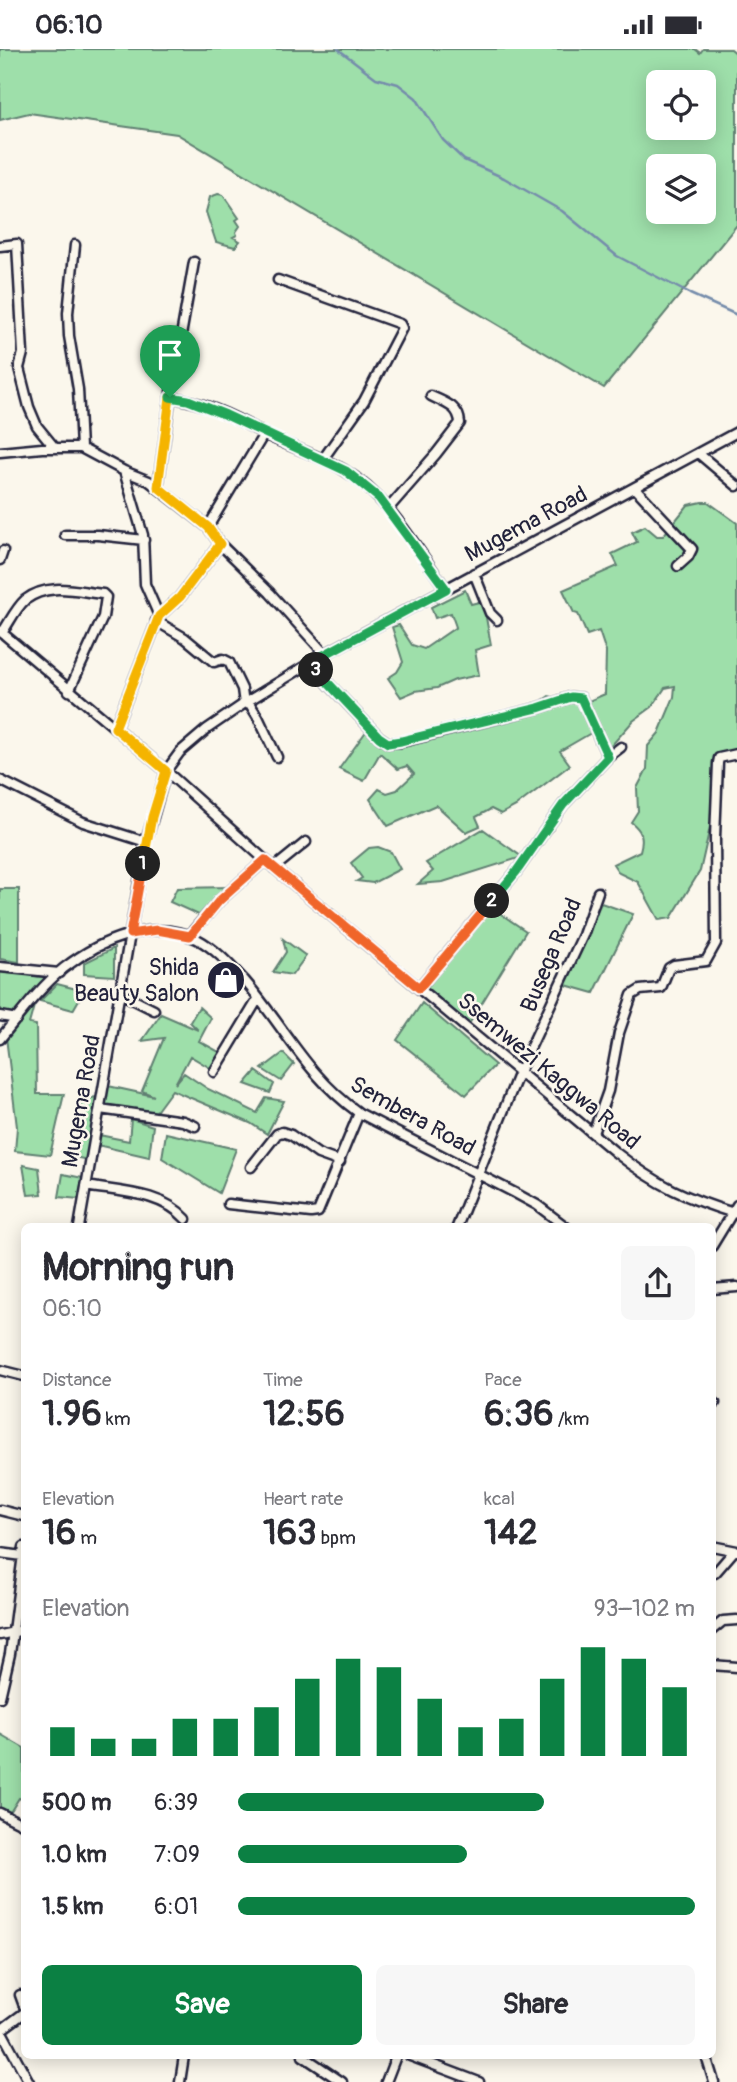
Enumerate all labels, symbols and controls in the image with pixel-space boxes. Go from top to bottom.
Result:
text: 06:10 [35,9,103,41]
map controls [646,70,716,224]
button: locate [646,70,716,140]
button: layers [646,154,716,224]
pin [140,325,200,397]
icon: arrive [151,336,189,374]
street label: Mugema Road [460,480,592,568]
pin: 3 [298,653,334,687]
text: 3 [310,657,321,681]
pin: 1 [125,847,160,881]
text: 1 [139,851,146,875]
pin: 2 [475,883,510,919]
text: 2 [486,888,497,912]
street label: Busega Road [514,894,588,1016]
place label: Shida Beauty Salon [74,953,199,1008]
shop icon: Shida Beauty Salon [205,959,247,1001]
street label: Ssemwezi Kaggwa Road [452,986,646,1156]
street label: Mugema Road [55,1032,107,1170]
street label: Sembera Road [345,1070,481,1162]
text: Morning run [42,1244,234,1292]
button: share [621,1246,695,1320]
text: 06:10 [42,1294,102,1323]
text: Distance [42,1368,111,1392]
text: Time [263,1368,303,1392]
text: Pace [484,1368,522,1392]
text: 1.96 [42,1392,102,1436]
text: 12:56 [263,1392,345,1436]
text: 6:36 [484,1392,554,1436]
text: km [102,1407,131,1431]
text: /km [554,1407,589,1431]
text: Elevation [42,1487,114,1511]
text: Heart rate [263,1487,343,1511]
text: kcal [484,1487,515,1511]
text: 16 [42,1511,76,1555]
text: 163 [263,1511,317,1555]
text: 142 [484,1511,538,1555]
text: m [76,1526,97,1550]
text: bpm [317,1526,356,1550]
text: Elevation [42,1594,130,1623]
text: 93–102 m [594,1594,695,1623]
text: 500 m [42,1788,111,1817]
text: 6:39 [154,1788,198,1817]
text: 1.0 km [42,1840,107,1869]
text: 7:09 [154,1840,200,1869]
text: 1.5 km [42,1892,104,1921]
text: 6:01 [154,1892,198,1921]
button: Save [42,1965,362,2045]
button: Share [376,1965,695,2045]

